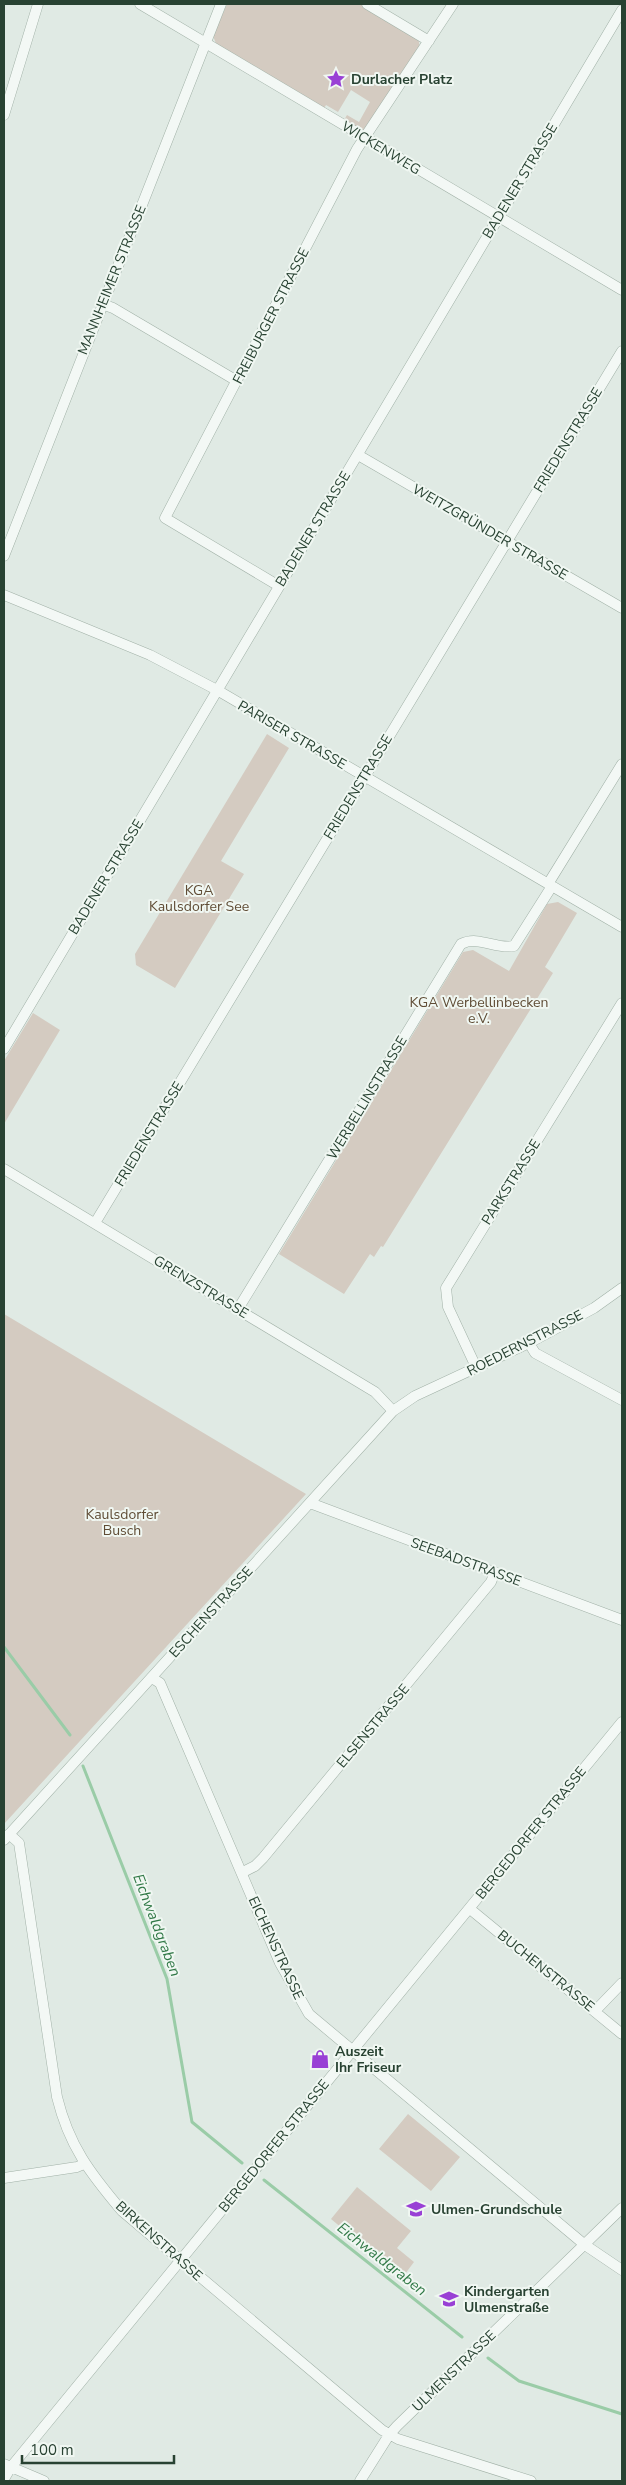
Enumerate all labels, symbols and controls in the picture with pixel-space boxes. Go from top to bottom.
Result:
place icon: Durlacher Platz [325,68,347,90]
place label: Durlacher Platz [351,70,453,89]
street label: WICKENWEG [338,117,424,179]
street label: BADENER STRASSE [478,120,562,242]
street label: MANNHEIMER STRASSE [73,202,151,358]
street label: FREIBURGER STRASSE [228,245,314,387]
street label: FRIEDENSTRASSE [529,384,607,496]
street label: BADENER STRASSE [271,468,355,590]
street label: WEITZGRÜNDER STRASSE [409,480,571,584]
street label: PARISER STRASSE [234,696,350,774]
street label: FRIEDENSTRASSE [319,731,397,843]
street label: BADENER STRASSE [64,816,148,938]
park label: KGA Kaulsdorfer See [149,881,249,916]
park label: KGA Werbellinbecken e.V. [410,993,548,1028]
street label: WERBELLINSTRASSE [322,1033,412,1163]
street label: FRIEDENSTRASSE [110,1078,188,1190]
street label: PARKSTRASSE [477,1136,545,1228]
street label: GRENZSTRASSE [150,1251,252,1323]
street label: ROEDERNSTRASSE [464,1305,586,1381]
park label: Kaulsdorfer Busch [85,1505,159,1540]
street label: SEEBADSTRASSE [408,1533,524,1591]
street label: ESCHENSTRASSE [165,1562,257,1662]
street label: ELSENSTRASSE [332,1680,414,1772]
street label: BERGEDORFER STRASSE [471,1762,591,1904]
water label: Eichwaldgraben [128,1871,186,1979]
street label: EICHENSTRASSE [244,1893,308,2003]
street label: BUCHENSTRASSE [493,1926,599,2016]
place label: Auszeit Ihr Friseur [335,2042,402,2077]
shop icon: Auszeit Ihr Friseur [309,2048,331,2070]
street label: BERGEDORFER STRASSE [214,2075,334,2217]
street label: BIRKENSTRASSE [111,2197,207,2285]
school or university icon: Ulmen-Grundschule [405,2198,427,2220]
place label: Ulmen-Grundschule [431,2200,563,2219]
water label: Eichwaldgraben [333,2218,431,2300]
place label: Kindergarten Ulmenstraße [464,2282,550,2317]
school or university icon: Kindergarten Ulmenstraße [438,2288,460,2310]
street label: ULMENSTRASSE [408,2326,500,2416]
scale bar [22,2432,175,2464]
text: 100 m [30,2440,74,2460]

